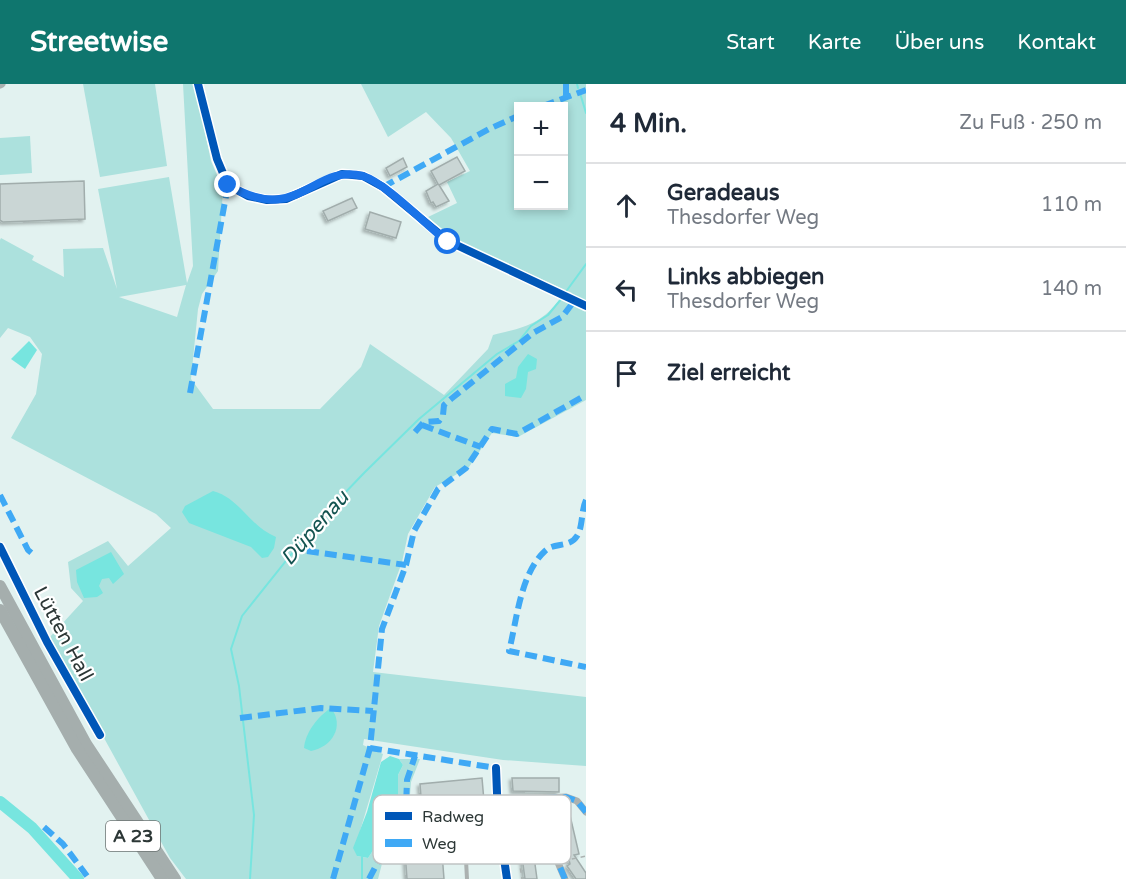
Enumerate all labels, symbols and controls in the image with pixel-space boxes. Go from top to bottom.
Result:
text: Streetwise [30,25,168,59]
text: Start [726,30,775,55]
text: Karte [808,30,861,55]
text: Über uns [894,30,984,55]
text: Kontakt [1017,30,1096,55]
map controls [514,102,568,210]
button: + [514,102,568,156]
text: 4 Min. [610,108,687,139]
text: Zu Fuß · 250 m [959,111,1102,135]
button: − [514,156,568,210]
route end [214,171,240,197]
text: Geradeaus [667,180,779,206]
icon: ahead [610,189,643,222]
text: 110 m [1041,193,1102,217]
text: Thesdorfer Weg [667,206,819,230]
route start [434,228,460,254]
text: Links abbiegen [667,264,825,290]
icon: left [610,273,643,306]
text: 140 m [1041,277,1102,301]
text: Thesdorfer Weg [667,290,819,314]
icon: arrive [610,357,643,390]
text: Ziel erreicht [667,360,790,386]
water label: Düpenau [276,485,355,570]
street label: Lütten Hall [28,583,98,685]
legend [373,795,571,864]
text: Radweg [422,807,484,827]
road number: A 23 [106,821,160,851]
text: Weg [422,834,457,854]

